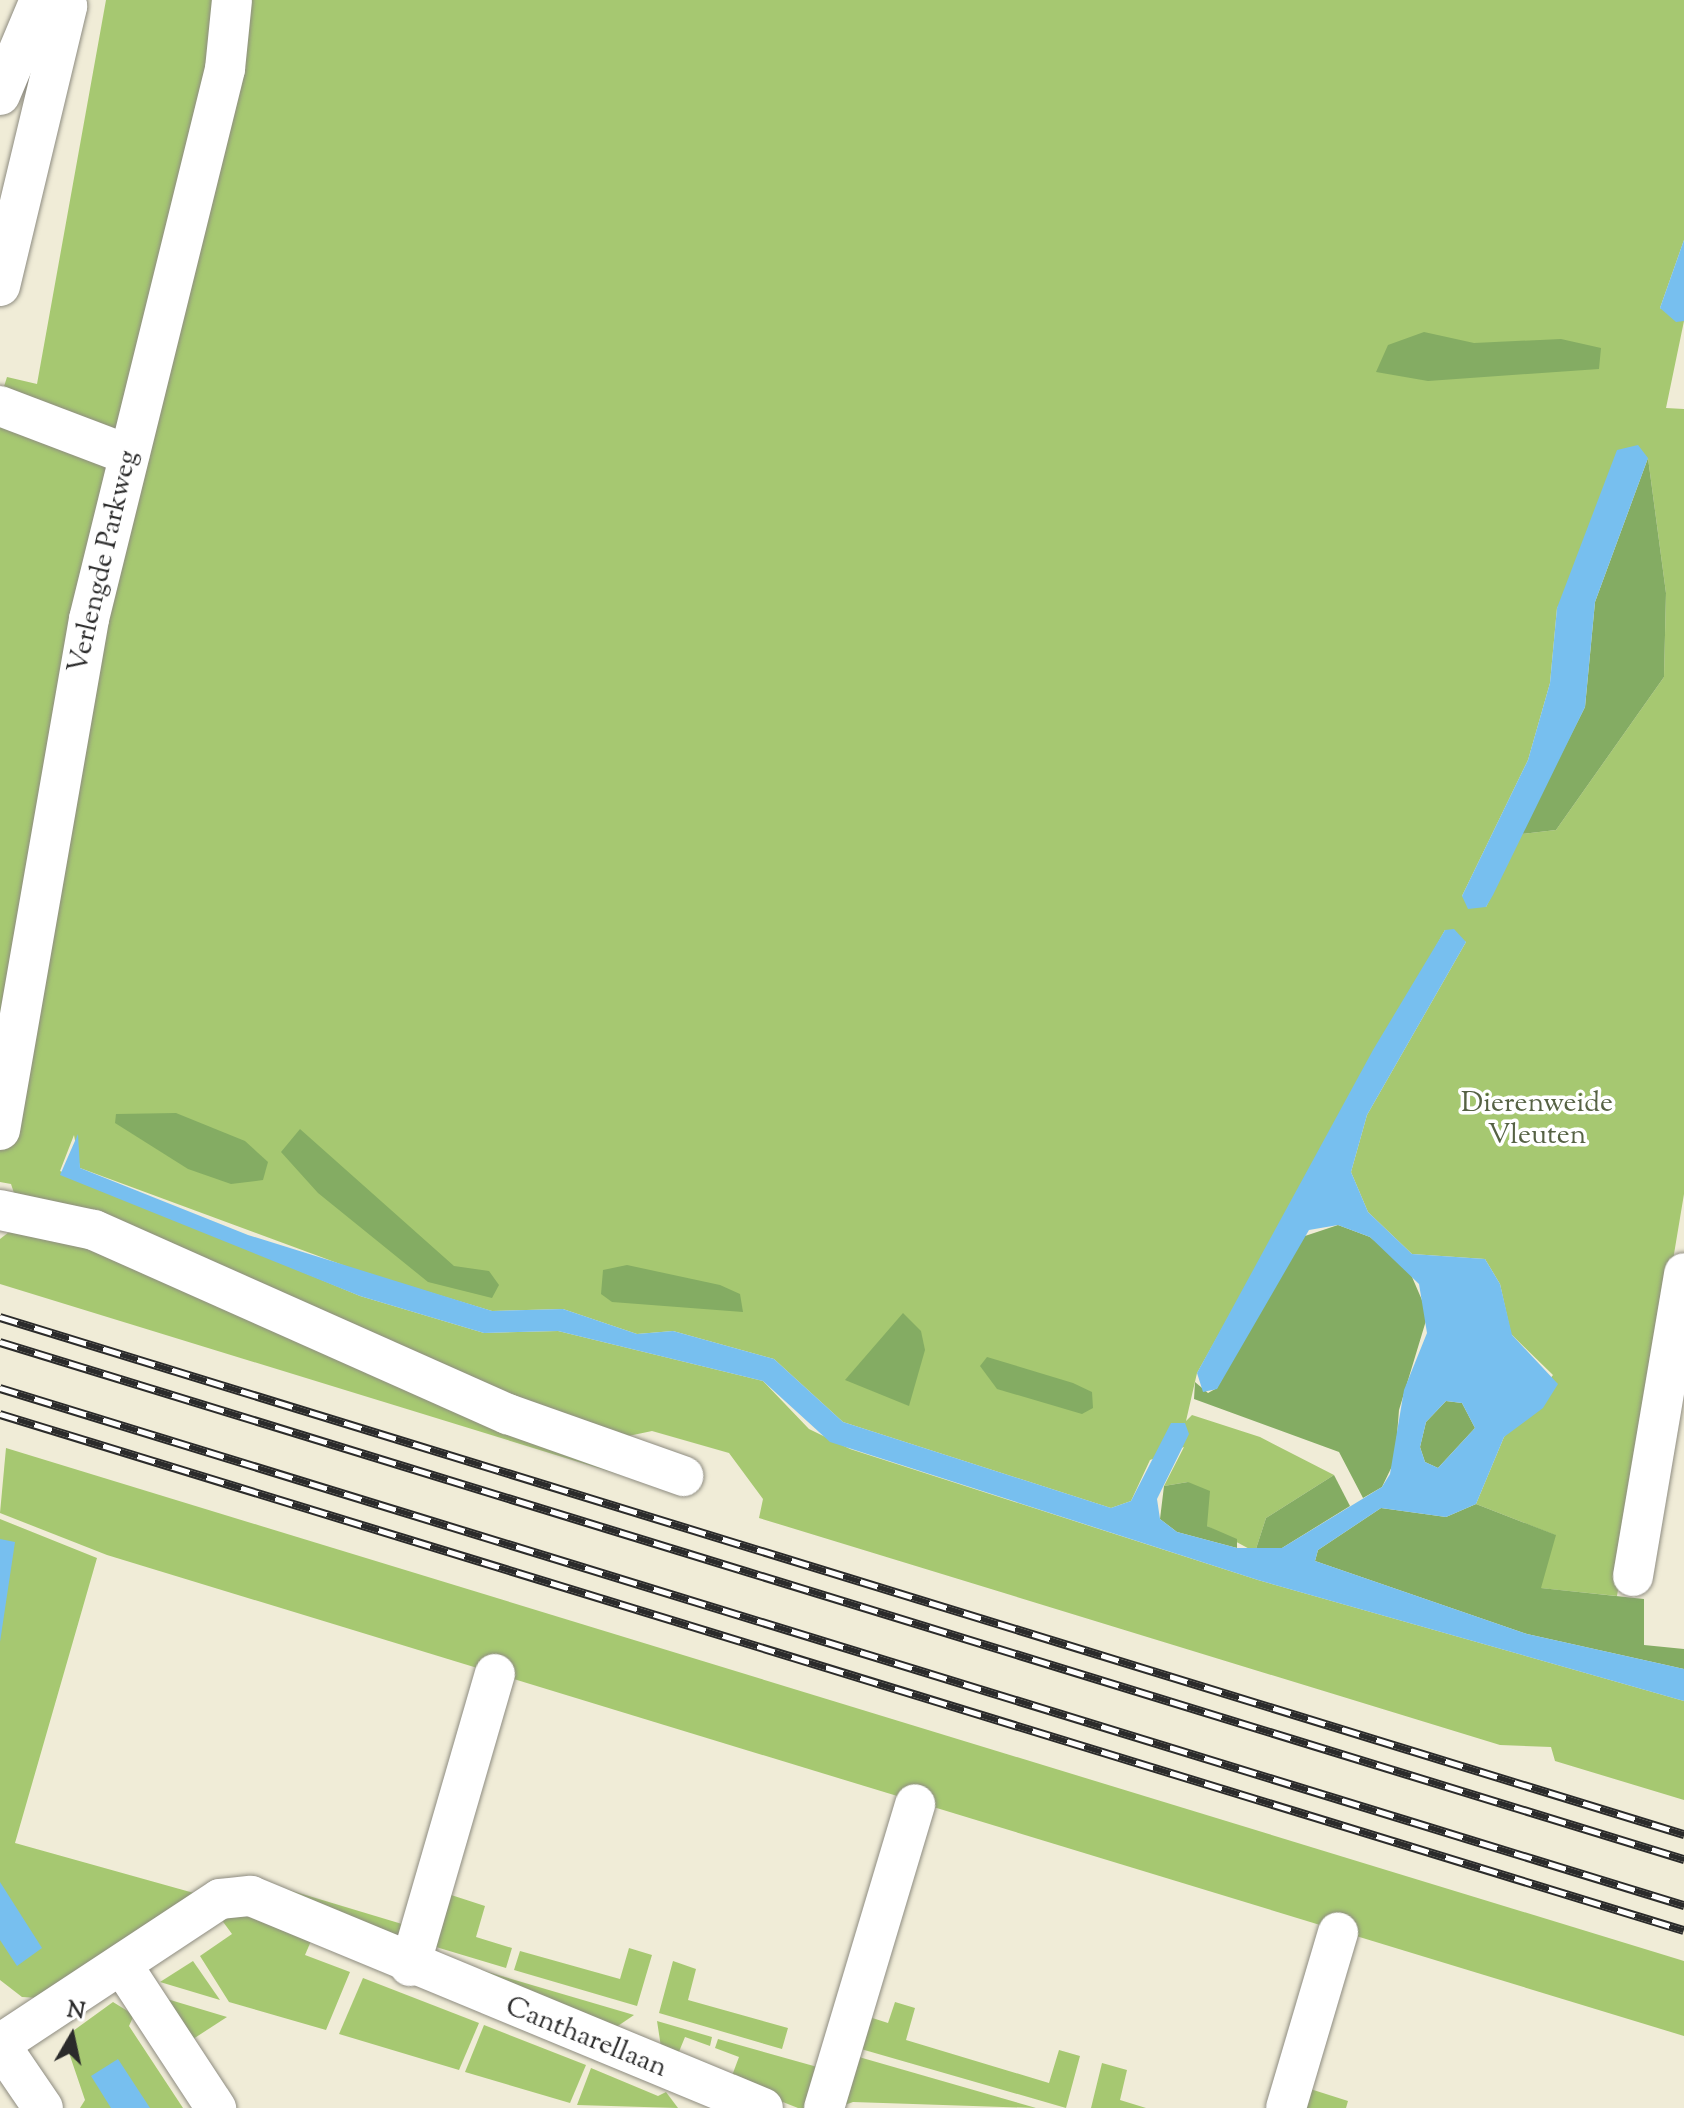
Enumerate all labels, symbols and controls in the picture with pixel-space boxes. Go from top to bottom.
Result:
street label: Verlengde Parkweg [62,447,146,677]
park label: Dierenweide Vleuten [1461,1087,1613,1153]
street label: Cantharellaan [500,1990,672,2086]
text: N [65,1995,87,2029]
north arrow [32,1996,112,2076]

